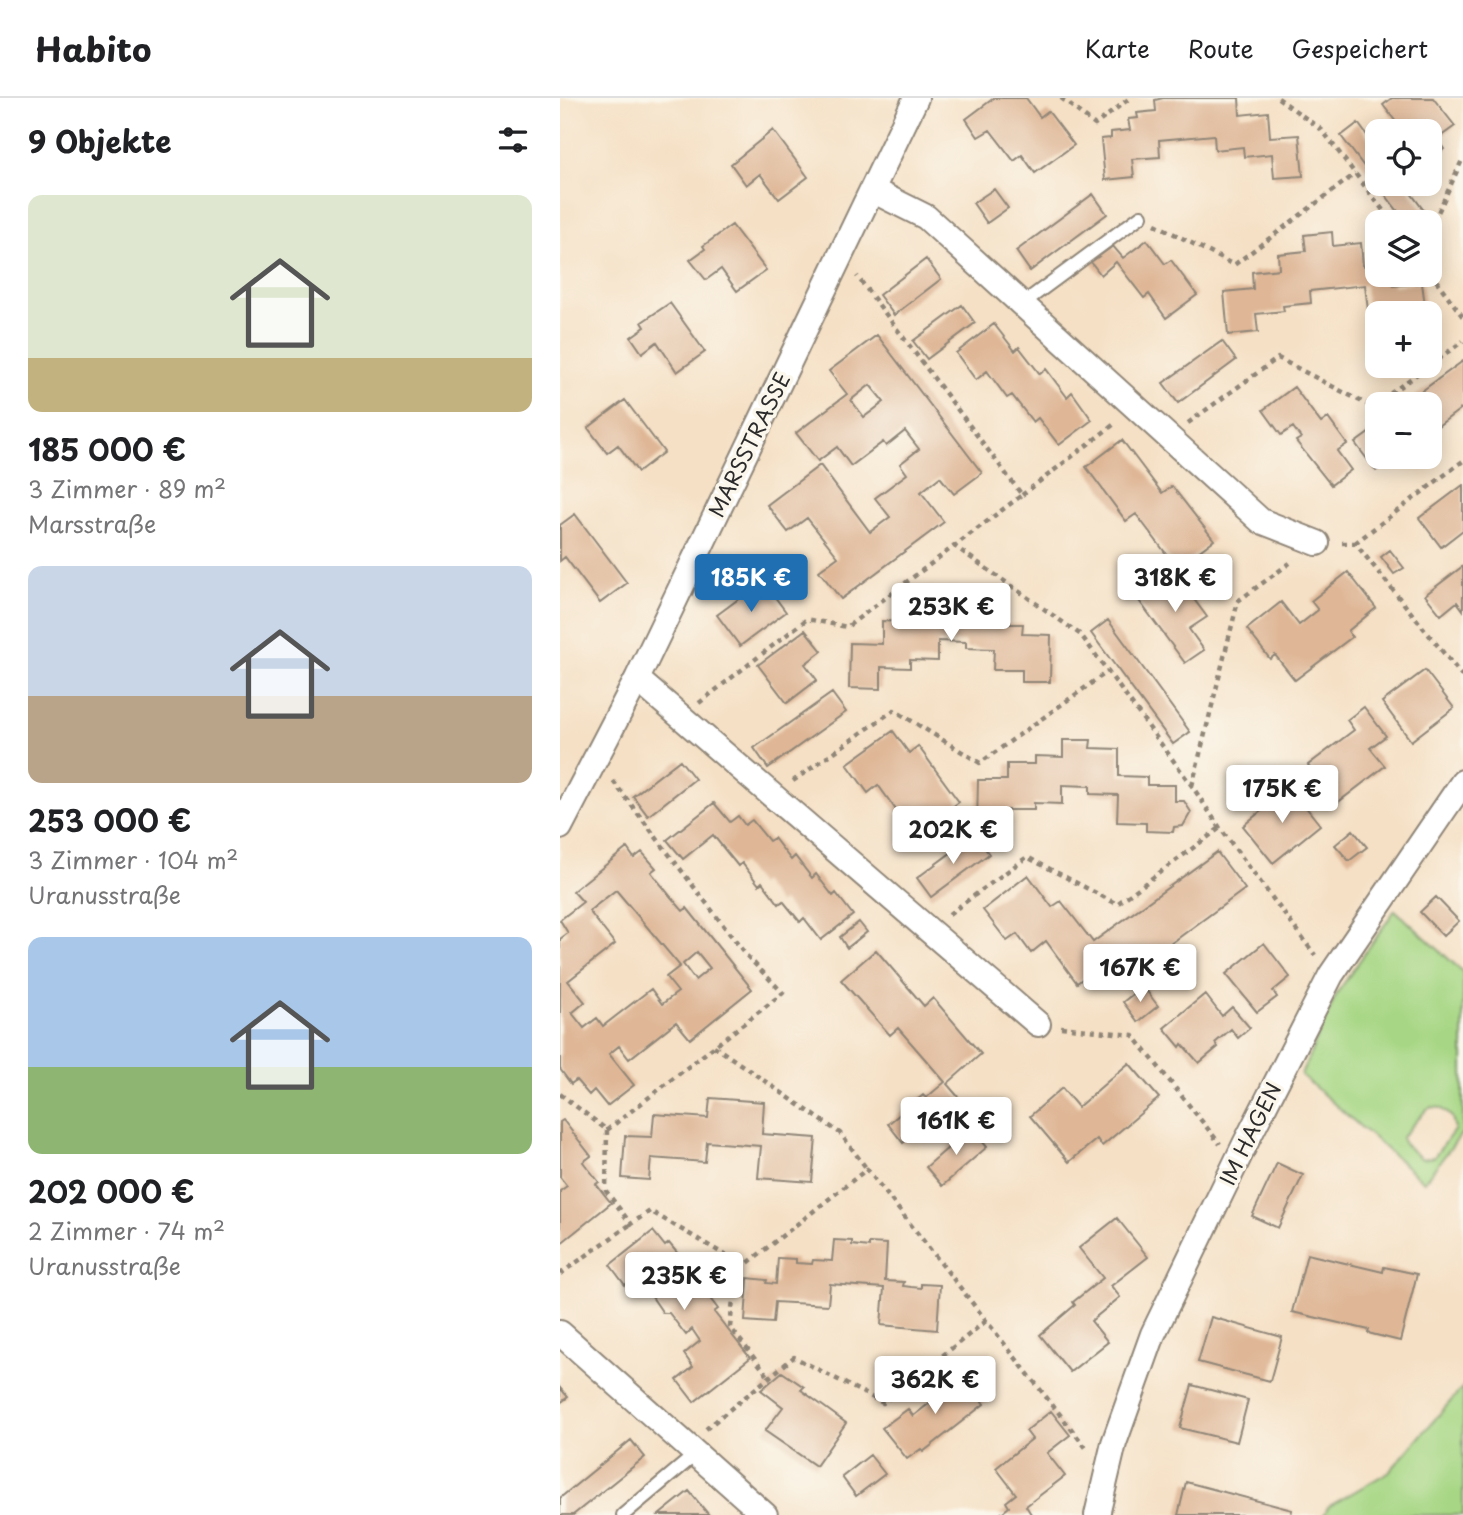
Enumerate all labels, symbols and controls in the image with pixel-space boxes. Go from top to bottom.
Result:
text: Habito [35,23,151,73]
text: Karte [1085,30,1150,66]
text: Route [1188,30,1254,66]
text: Gespeichert [1292,30,1428,66]
text: 9 Objekte [28,118,172,163]
map controls [1365,119,1442,469]
button: locate [1365,119,1442,196]
icon: filters [494,121,532,159]
button: layers [1365,210,1442,287]
icon: home [217,240,343,366]
button: + [1365,301,1442,378]
street label: MARSSTRASSE [699,366,797,522]
button: − [1365,392,1442,469]
text: 185 000 € [28,426,186,471]
text: 3 Zimmer · 89 m² [28,471,226,506]
text: Marsstraße [28,506,156,541]
pin: 185K € [694,554,808,614]
pin: 318K € [1118,554,1232,614]
text: 185K € [711,559,791,594]
text: 318K € [1133,559,1217,594]
pin: 253K € [894,584,1008,643]
text: 253K € [908,588,994,623]
icon: home [217,611,343,737]
pin: 175K € [1225,766,1339,825]
text: 175K € [1242,770,1322,805]
text: 253 000 € [28,797,191,842]
pin: 202K € [896,806,1010,866]
text: 202K € [908,811,998,846]
text: 3 Zimmer · 104 m² [28,842,238,877]
text: Uranusstraße [28,877,181,912]
pin: 167K € [1083,944,1197,1004]
text: 167K € [1099,949,1181,984]
icon: home [217,982,343,1108]
street label: IM HAGEN [1210,1076,1288,1190]
pin: 161K € [899,1098,1013,1157]
text: 161K € [917,1102,995,1137]
text: 202 000 € [28,1168,195,1213]
text: 2 Zimmer · 74 m² [28,1213,225,1248]
text: Uranusstraße [28,1248,181,1283]
pin: 235K € [627,1252,741,1312]
text: 235K € [641,1257,727,1292]
pin: 362K € [878,1356,992,1416]
text: 362K € [891,1361,979,1396]

